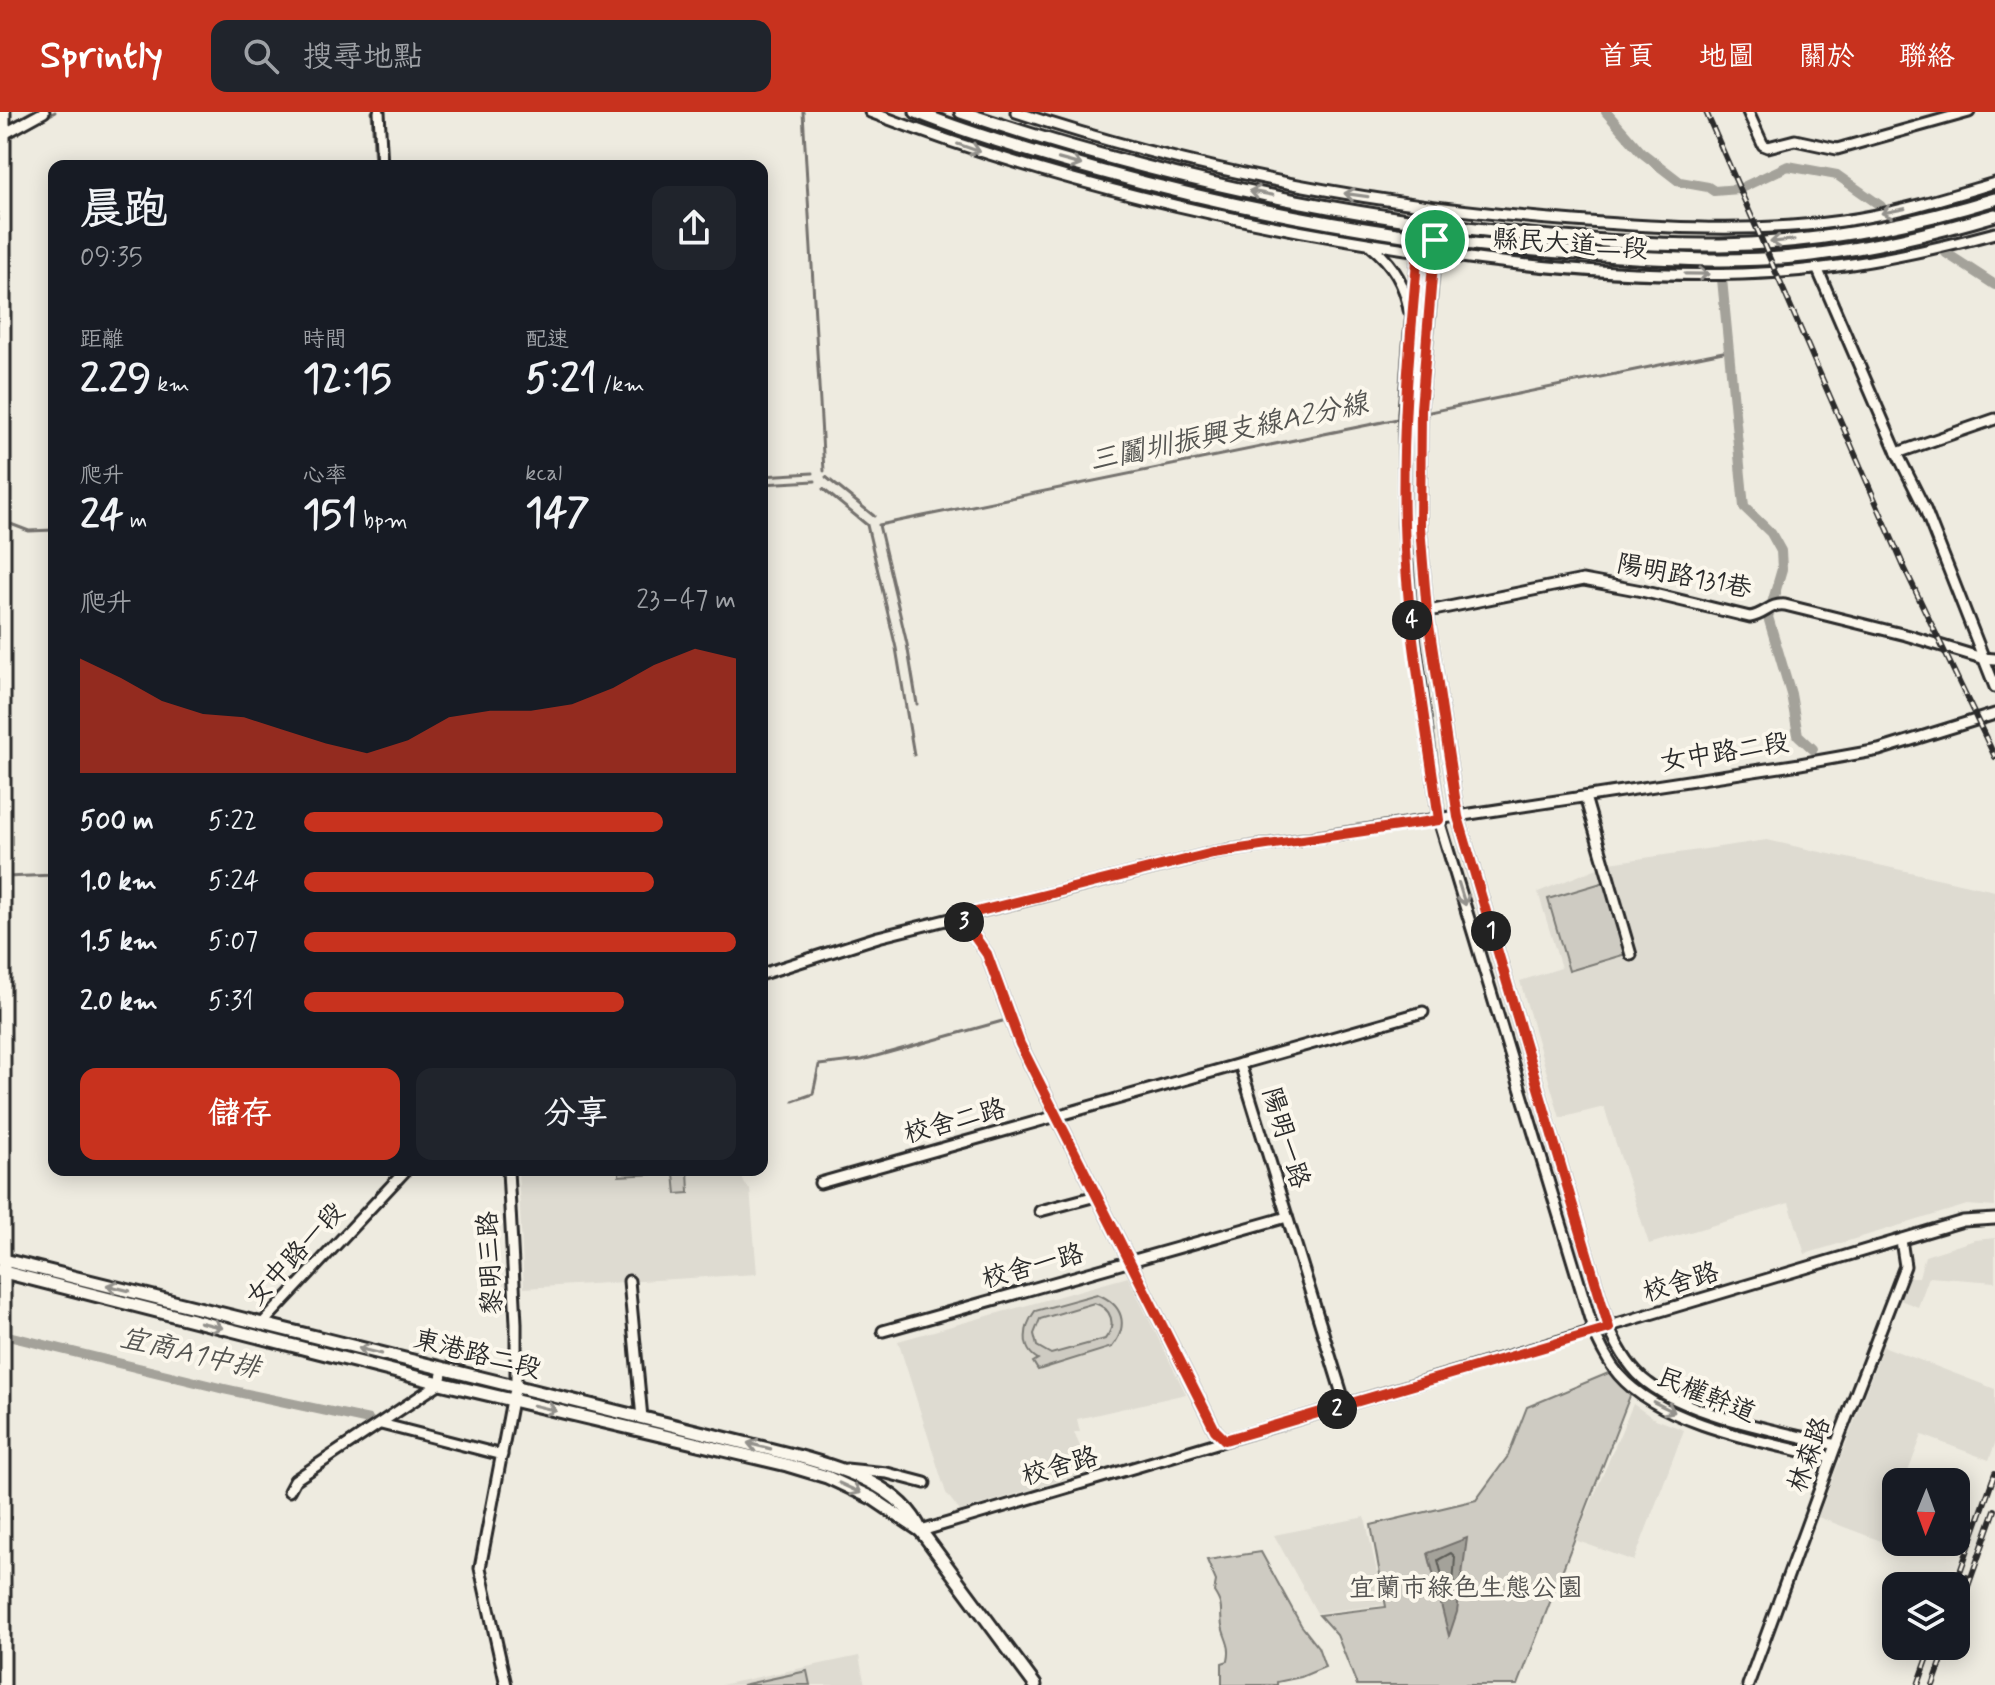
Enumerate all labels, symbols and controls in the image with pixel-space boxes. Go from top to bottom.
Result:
search box [211,20,771,92]
text: Sprintly [40,32,163,81]
icon: search [239,34,283,78]
text: 搜尋地點 [303,38,423,77]
text: 首頁 [1599,39,1655,76]
text: 地圖 [1699,39,1755,76]
text: 關於 [1799,39,1855,76]
text: 聯絡 [1899,39,1955,76]
one-way arrow [956,142,981,157]
one-way arrow [1056,156,1082,171]
text: 晨跑 [80,182,168,240]
one-way arrow [1249,185,1275,200]
button: share [652,186,736,270]
one-way arrow [1344,187,1369,202]
one-way arrow [1881,205,1906,220]
pin [1401,206,1469,274]
icon: arrive [1413,218,1457,262]
street label: 縣民大道二段 [1491,223,1649,267]
one-way arrow [1769,234,1796,249]
text: 09:35 [80,241,143,275]
one-way arrow [1683,267,1710,282]
text: 距離 [80,326,124,354]
text: 時間 [303,326,347,354]
text: 配速 [525,326,569,354]
text: 2.29 [80,354,151,406]
text: 12:15 [303,354,392,406]
text: 5:21 [525,354,597,406]
text: km [151,371,189,399]
text: /km [597,371,644,399]
water label: 三鬮圳振興支線A2分線 [1086,385,1374,481]
text: kcal [525,460,562,488]
text: 爬升 [80,462,124,490]
text: 心率 [303,462,347,490]
text: 147 [525,488,590,540]
text: 24 [80,490,124,542]
text: 151 [303,490,357,542]
text: m [124,507,147,535]
text: bpm [357,507,408,535]
street label: 陽明路131巷 [1614,547,1754,607]
text: 23–47 m [636,584,736,618]
text: 爬升 [80,587,132,621]
pin: 4 [1392,600,1432,640]
text: 4 [1406,606,1418,634]
street label: 女中路二段 [1658,726,1792,780]
text: 500 m [80,805,154,839]
text: 5:22 [208,805,257,839]
text: 1.0 km [80,865,157,899]
text: 5:24 [208,865,259,899]
one-way arrow [1455,881,1470,907]
pin: 3 [944,902,984,942]
text: 3 [959,908,969,936]
pin: 1 [1471,911,1511,951]
text: 1 [1486,917,1496,945]
text: 1.5 km [80,925,158,959]
text: 5:07 [208,925,258,959]
text: 2.0 km [80,985,158,1019]
text: 5:31 [208,985,253,1019]
button: 儲存 [80,1068,400,1160]
button: 分享 [416,1068,736,1160]
street label: 陽明一路 [1254,1083,1316,1193]
street label: 校舍二路 [900,1092,1010,1152]
street label: 女中路一段 [239,1196,353,1314]
street label: 黎明三路 [471,1210,511,1316]
street label: 校舍一路 [978,1237,1088,1297]
street label: 校舍路 [1639,1255,1723,1311]
one-way arrow [106,1280,131,1295]
one-way arrow [198,1318,224,1333]
water label: 宜商A1中排 [116,1320,267,1389]
street label: 東港路二段 [410,1323,544,1387]
one-way arrow [358,1342,384,1357]
street label: 民權幹道 [1651,1361,1761,1431]
pin: 2 [1317,1389,1357,1429]
text: 2 [1332,1395,1342,1423]
one-way arrow [1652,1400,1676,1416]
one-way arrow [532,1402,557,1417]
street label: 林森路 [1781,1413,1839,1497]
one-way arrow [746,1438,772,1453]
street label: 校舍路 [1018,1440,1102,1494]
north arrow [1882,1468,1970,1556]
map controls [1882,1468,1970,1660]
one-way arrow [838,1481,862,1496]
park label: 宜蘭市綠色生態公園 [1349,1572,1583,1606]
button: layers [1882,1572,1970,1660]

